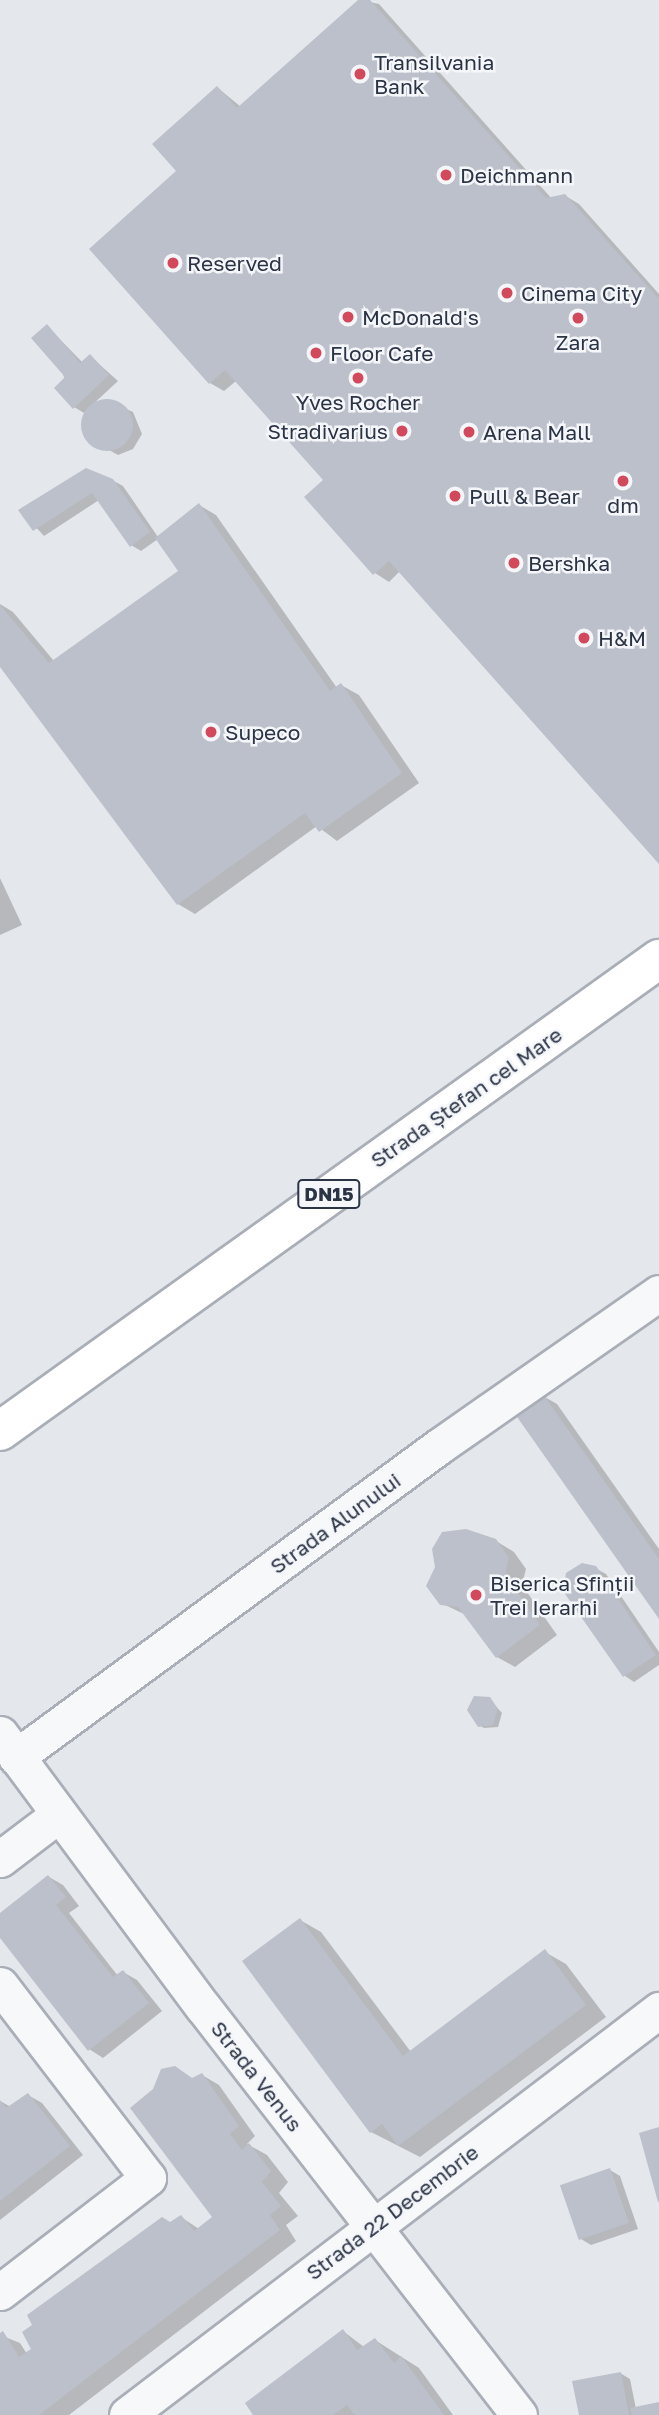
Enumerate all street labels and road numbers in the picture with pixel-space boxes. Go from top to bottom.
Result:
street label: Strada Ștefan cel Mare [366,1021,566,1173]
road number: DN15 [296,1178,362,1210]
street label: Strada Alunului [265,1467,405,1579]
street label: Strada Venus [206,2016,308,2136]
street label: Strada 22 Decembrie [301,2139,483,2285]

